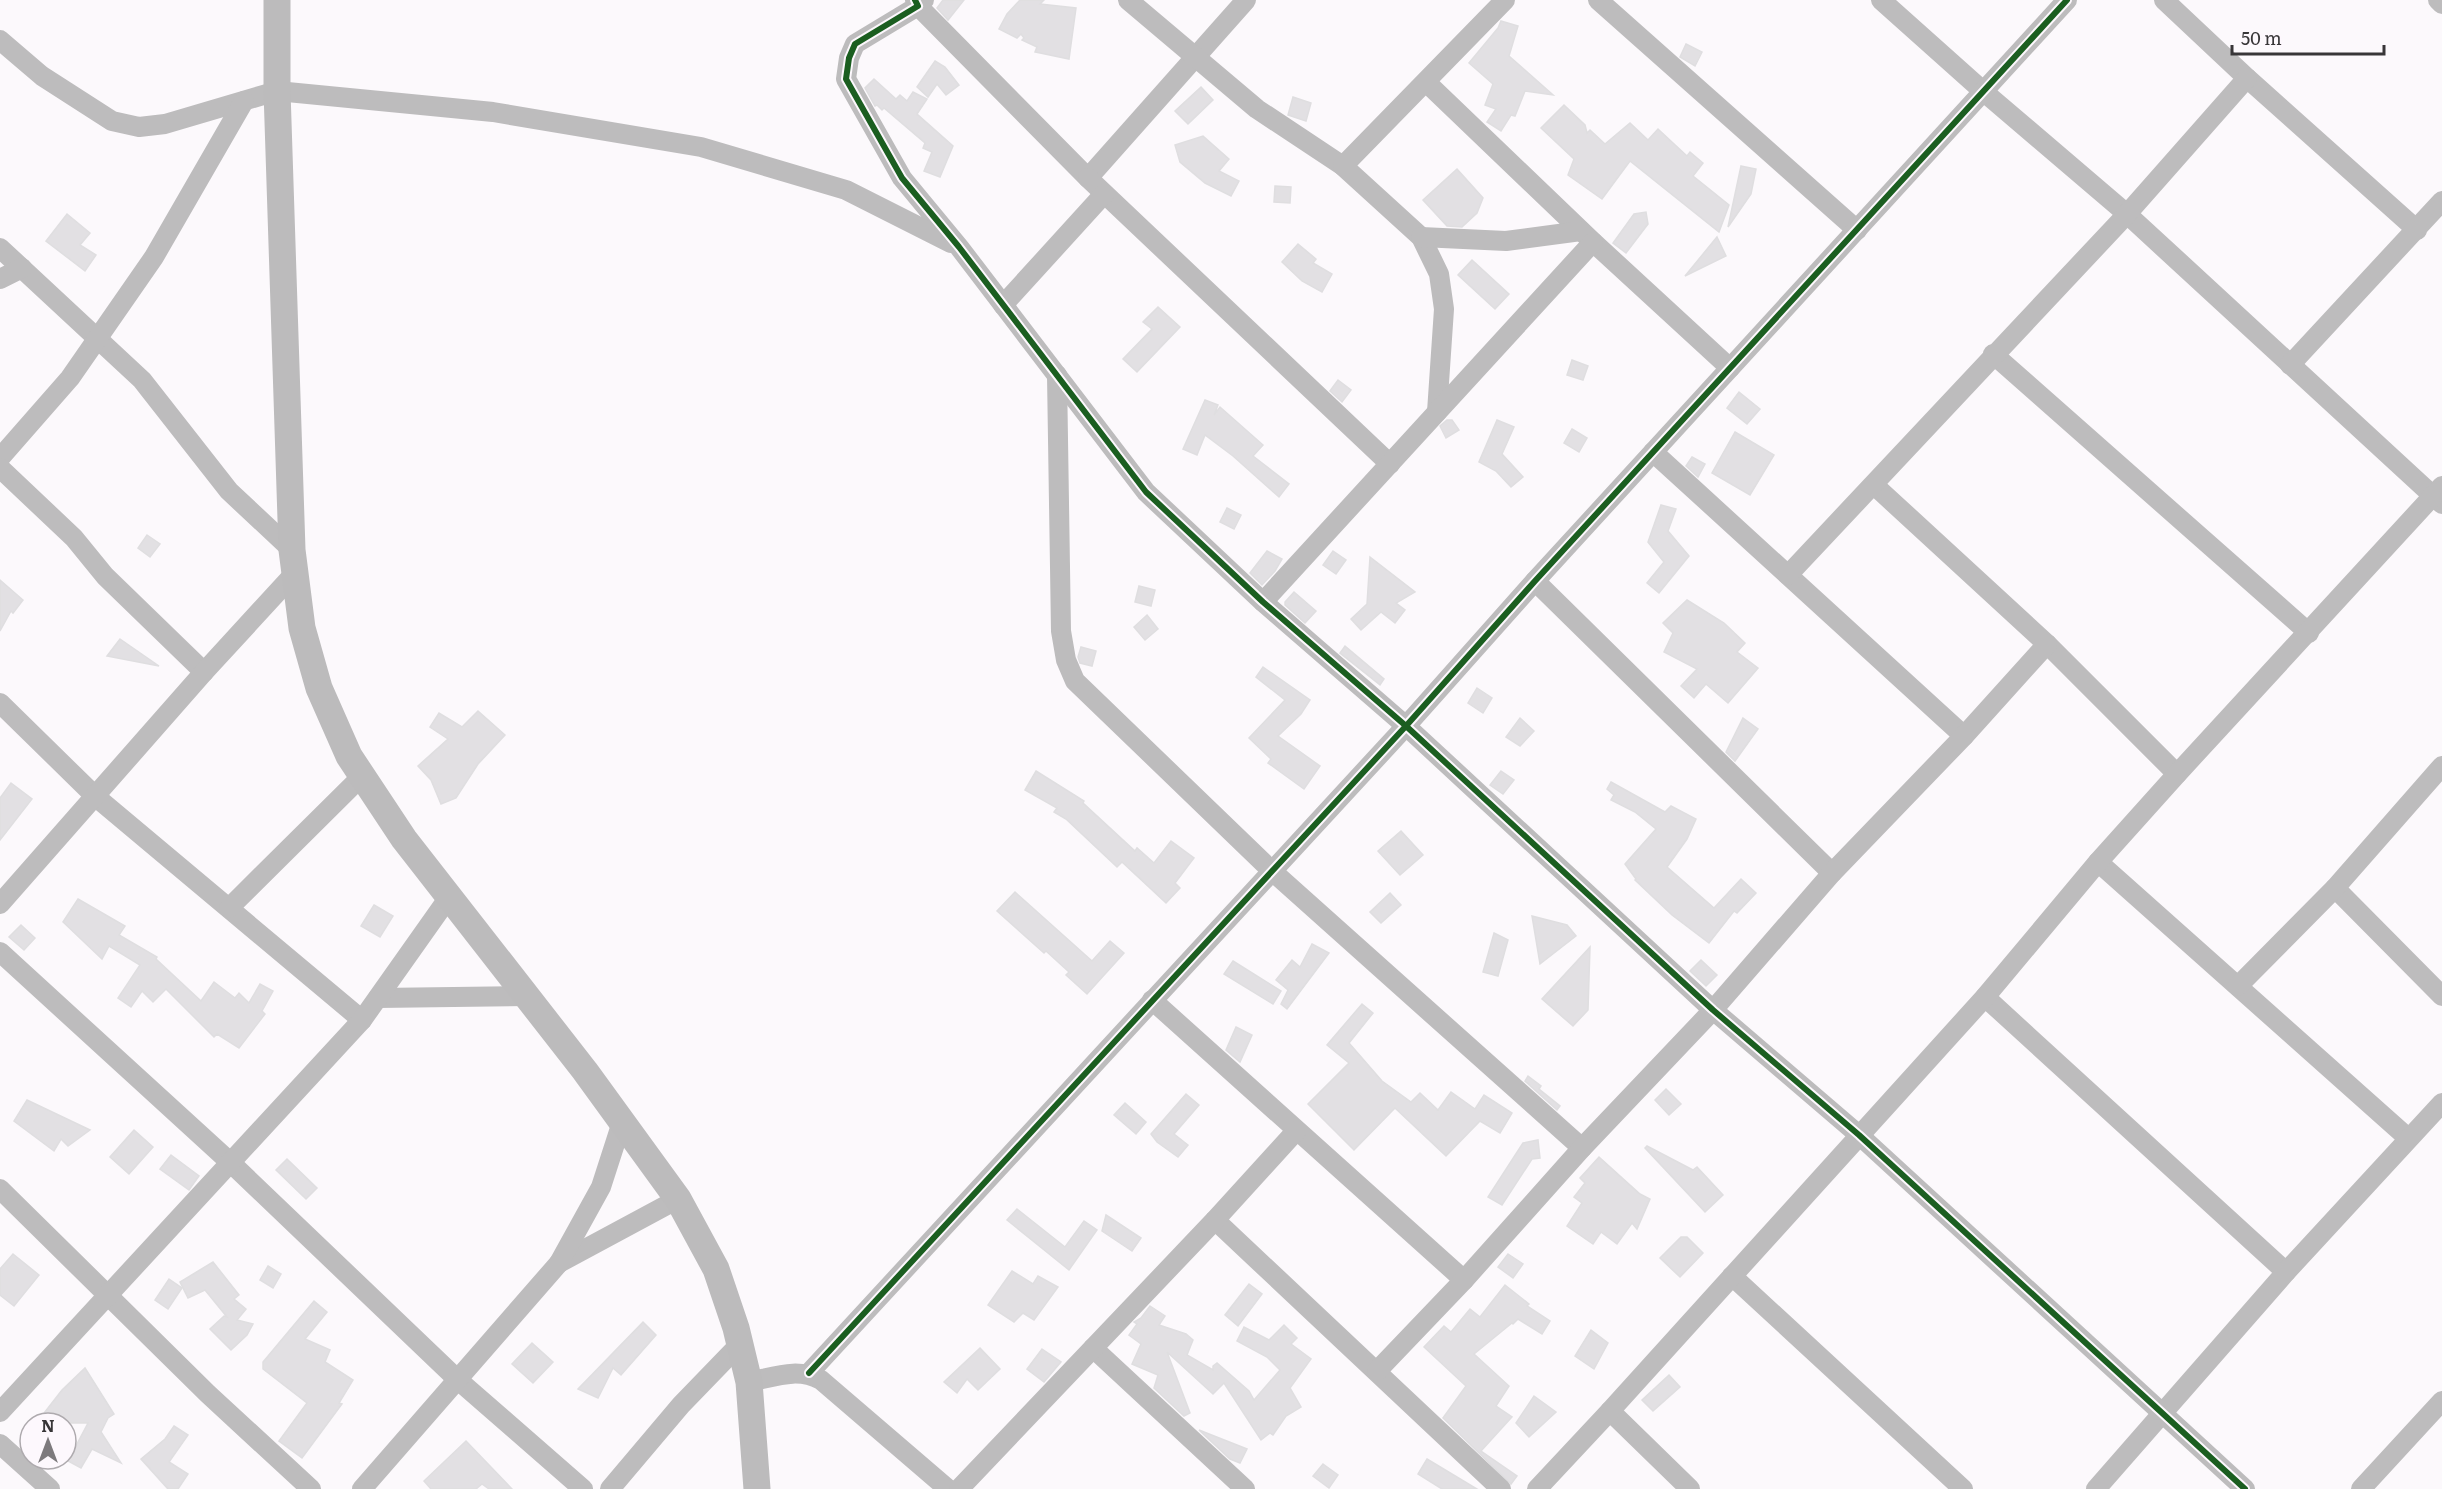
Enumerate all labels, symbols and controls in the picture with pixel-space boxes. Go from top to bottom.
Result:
scale bar [2232,18,2384,56]
text: 50 m [2241,24,2282,51]
north arrow [18,1411,78,1471]
text: N [41,1413,55,1437]

